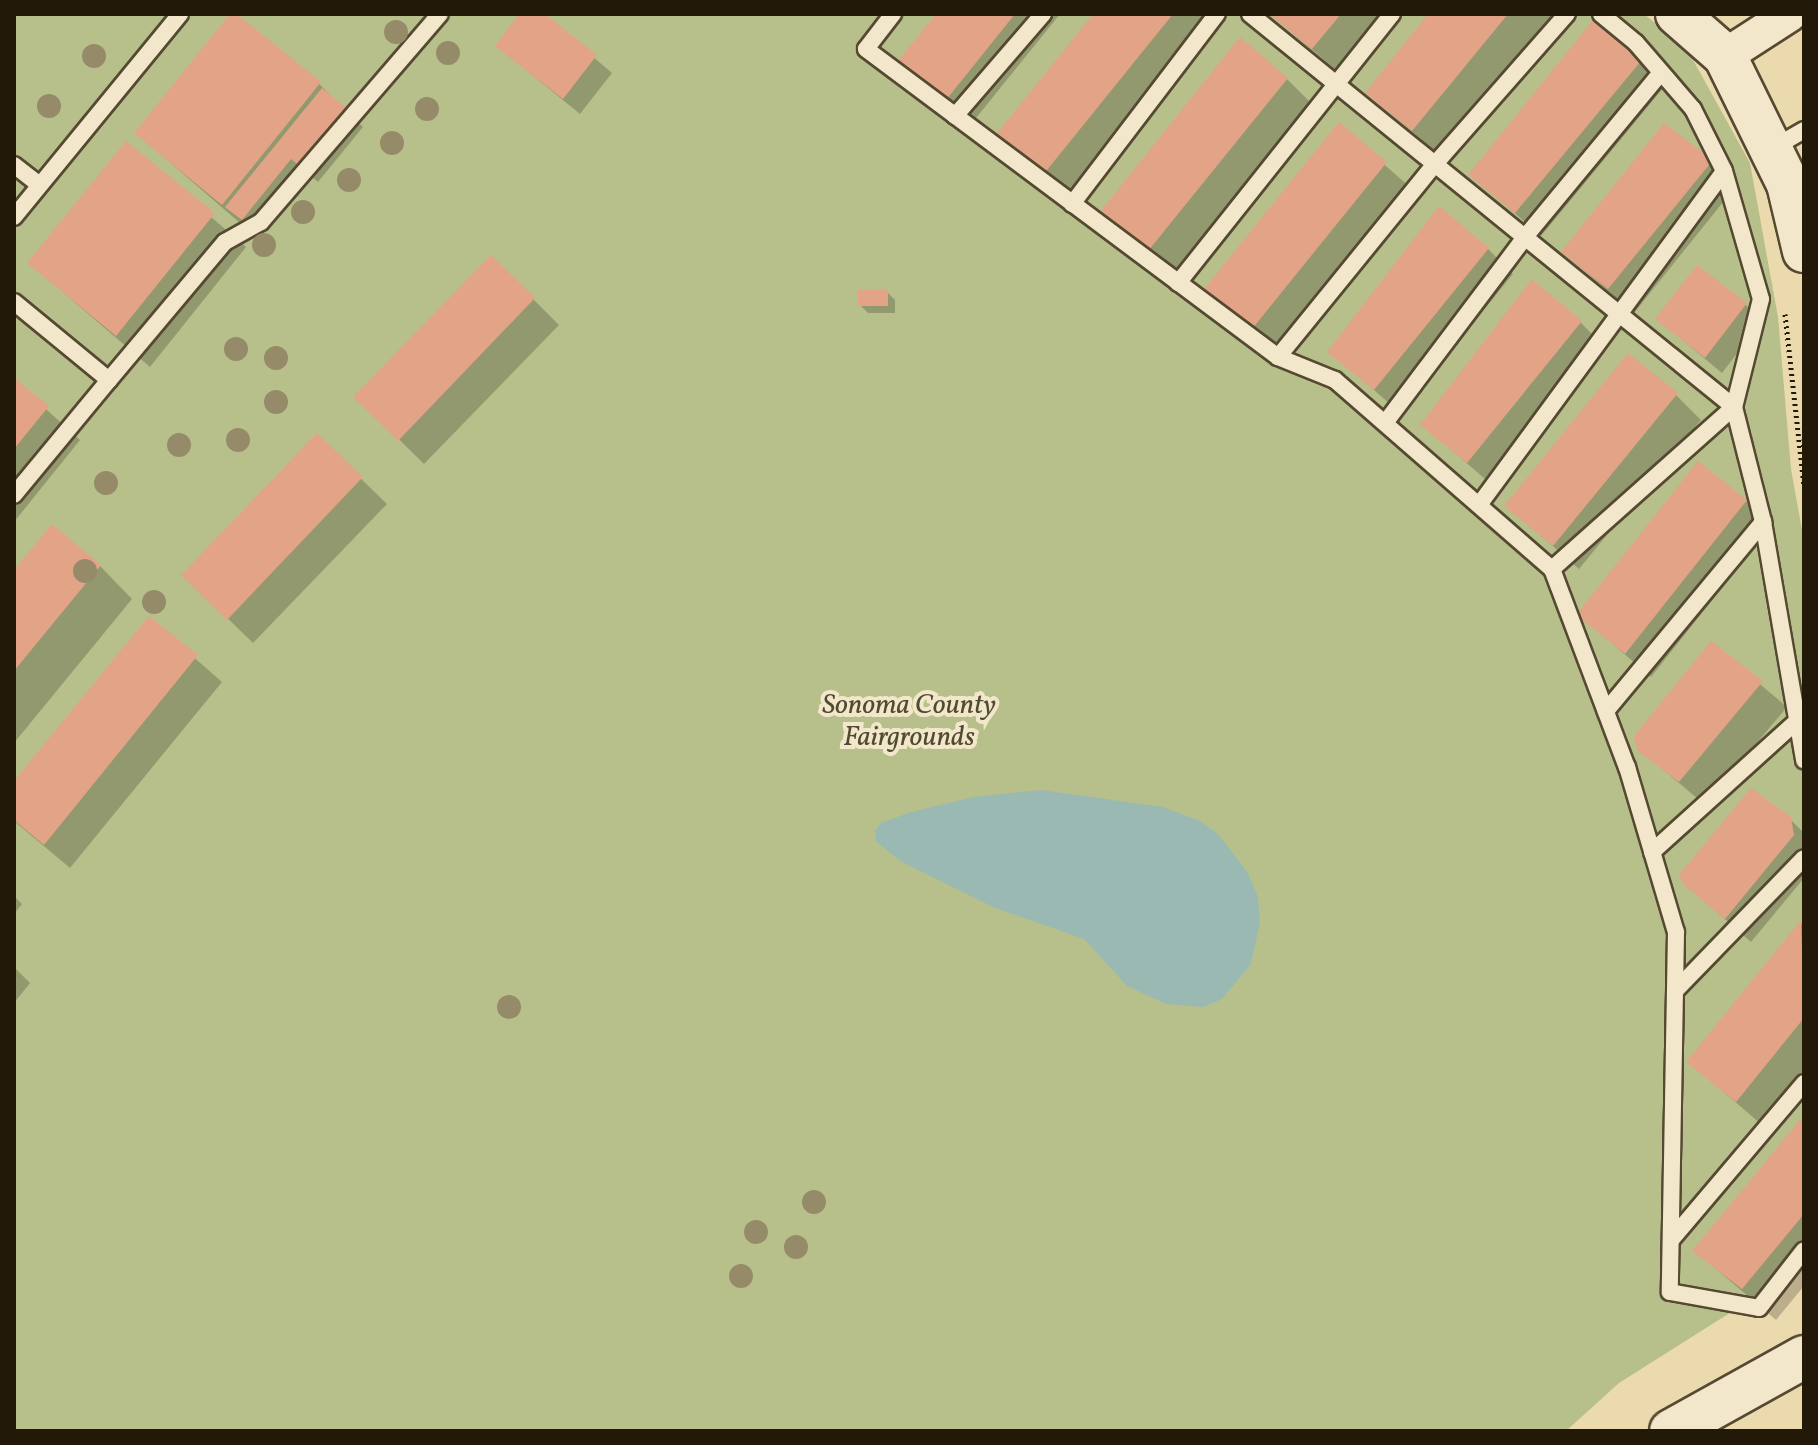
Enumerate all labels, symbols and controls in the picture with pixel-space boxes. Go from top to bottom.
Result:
park label: Sonoma County Fairgrounds [822,689,996,755]

